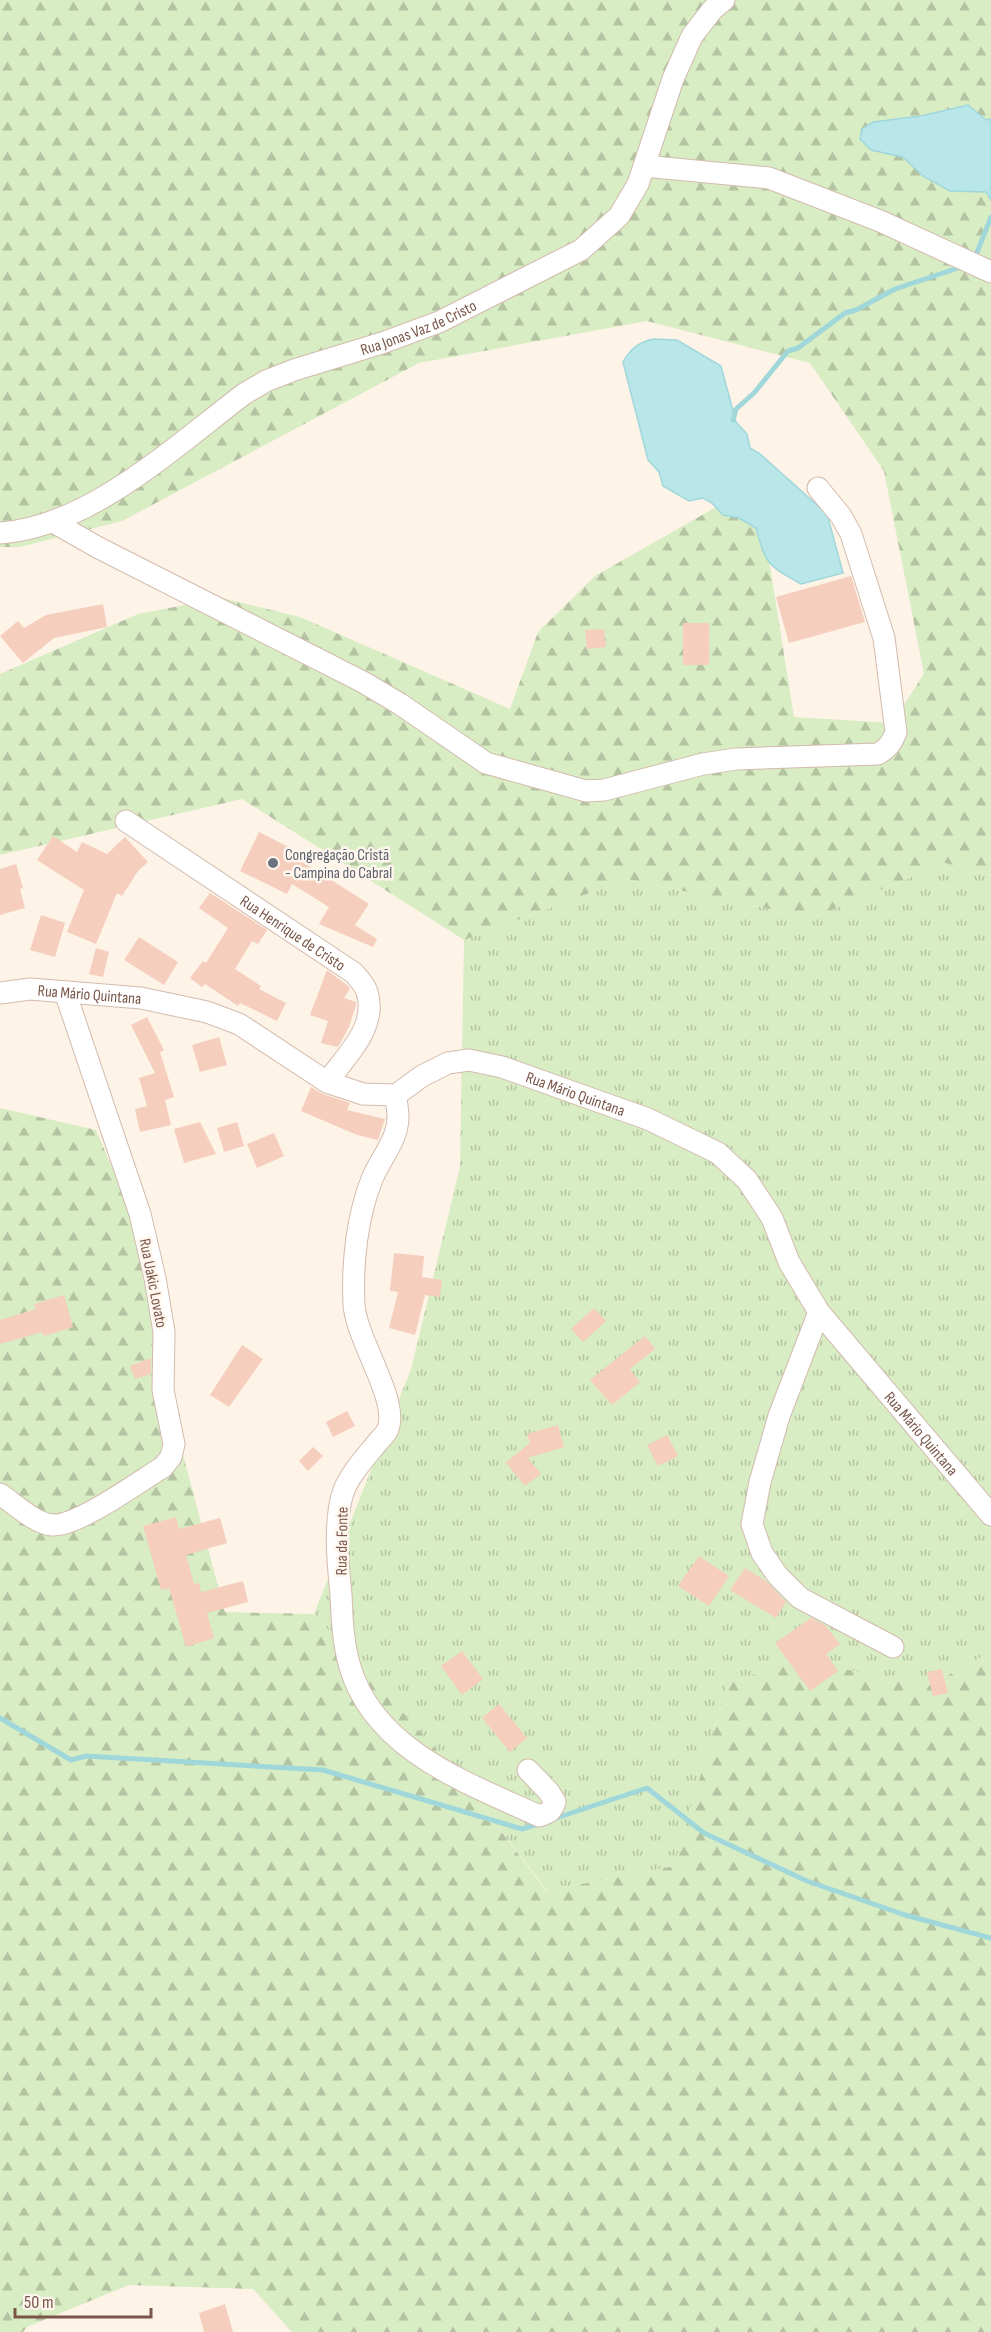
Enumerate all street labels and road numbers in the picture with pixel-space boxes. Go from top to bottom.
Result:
street label: Rua Jonas Vaz de Cristo [358,297,480,360]
street label: Rua Henrique de Cristo [236,892,349,976]
street label: Rua Mário Quintana [37,982,142,1009]
street label: Rua Mário Quintana [523,1068,627,1121]
street label: Rua Uakic Lovato [135,1237,171,1330]
street label: Rua Mário Quintana [880,1388,961,1480]
street label: Rua da Fonte [332,1506,353,1576]

